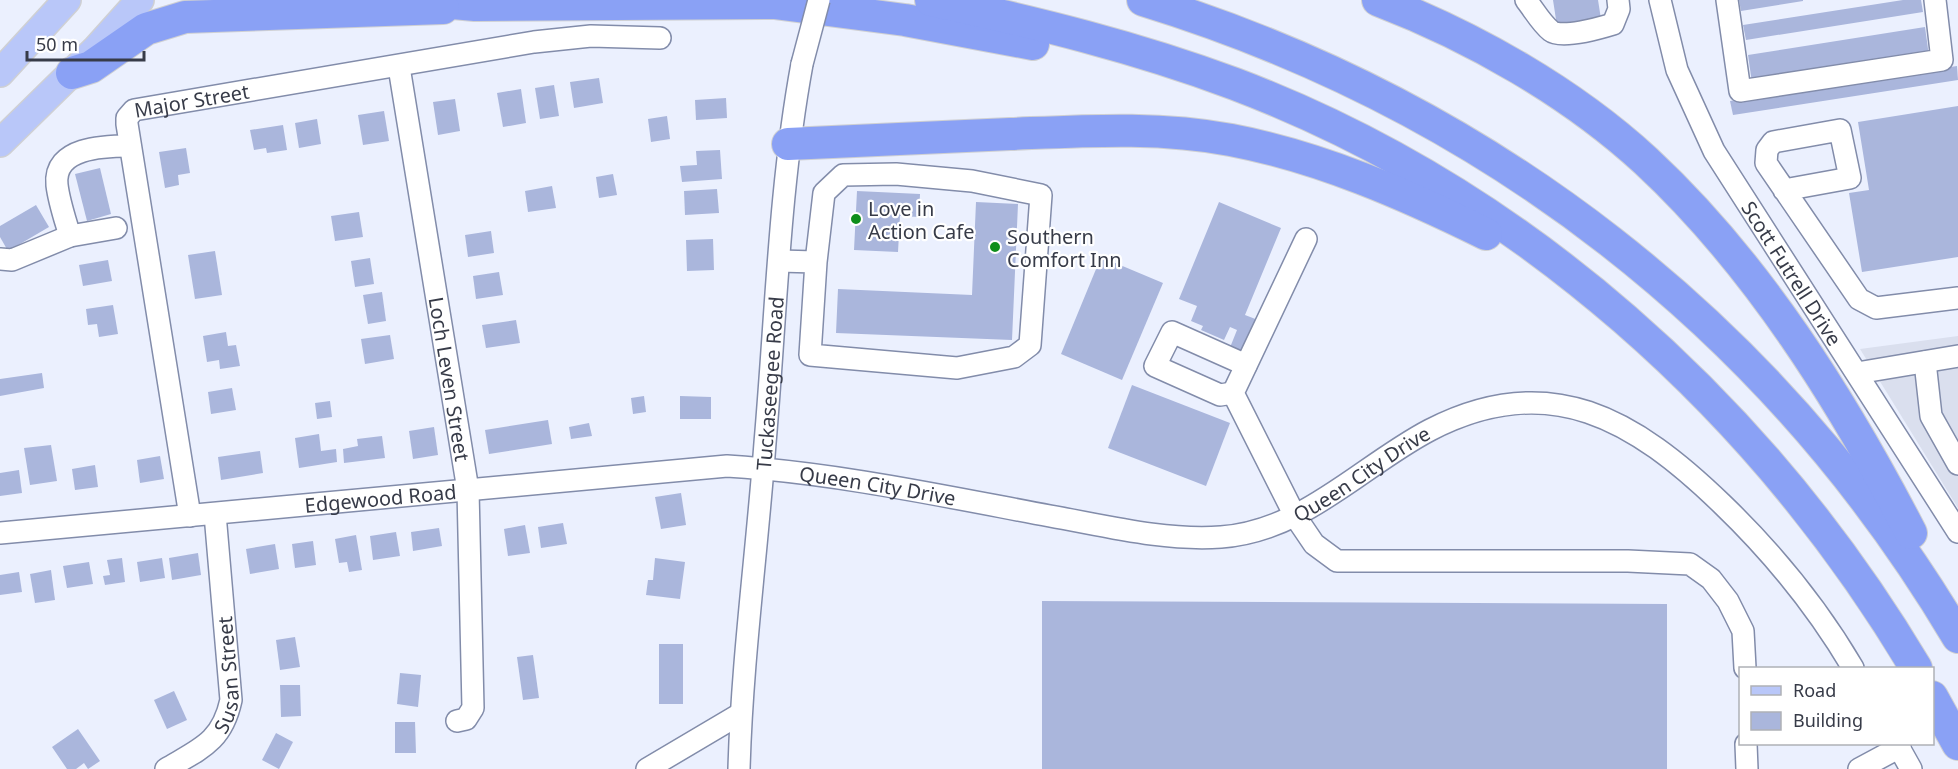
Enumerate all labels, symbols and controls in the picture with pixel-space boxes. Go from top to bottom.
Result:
scale bar [27,24,144,62]
text: 50 m [36,32,78,56]
street label: Major Street [132,77,251,123]
place label: Love in Action Cafe [868,195,974,245]
street label: Scott Futrell Drive [1736,196,1848,350]
marker: Love in Action Cafe [849,212,863,226]
place label: Southern Comfort Inn [1007,223,1122,273]
marker: Southern Comfort Inn [988,240,1002,254]
street label: Loch Leven Street [423,295,477,463]
street label: Tuckaseegee Road [749,295,789,471]
street label: Queen City Drive [1288,419,1434,528]
street label: Queen City Drive [798,459,958,511]
street label: Edgewood Road [303,478,457,518]
street label: Susan Street [207,615,245,738]
legend [1739,667,1934,745]
text: Road [1793,678,1836,702]
text: Building [1793,708,1863,732]

